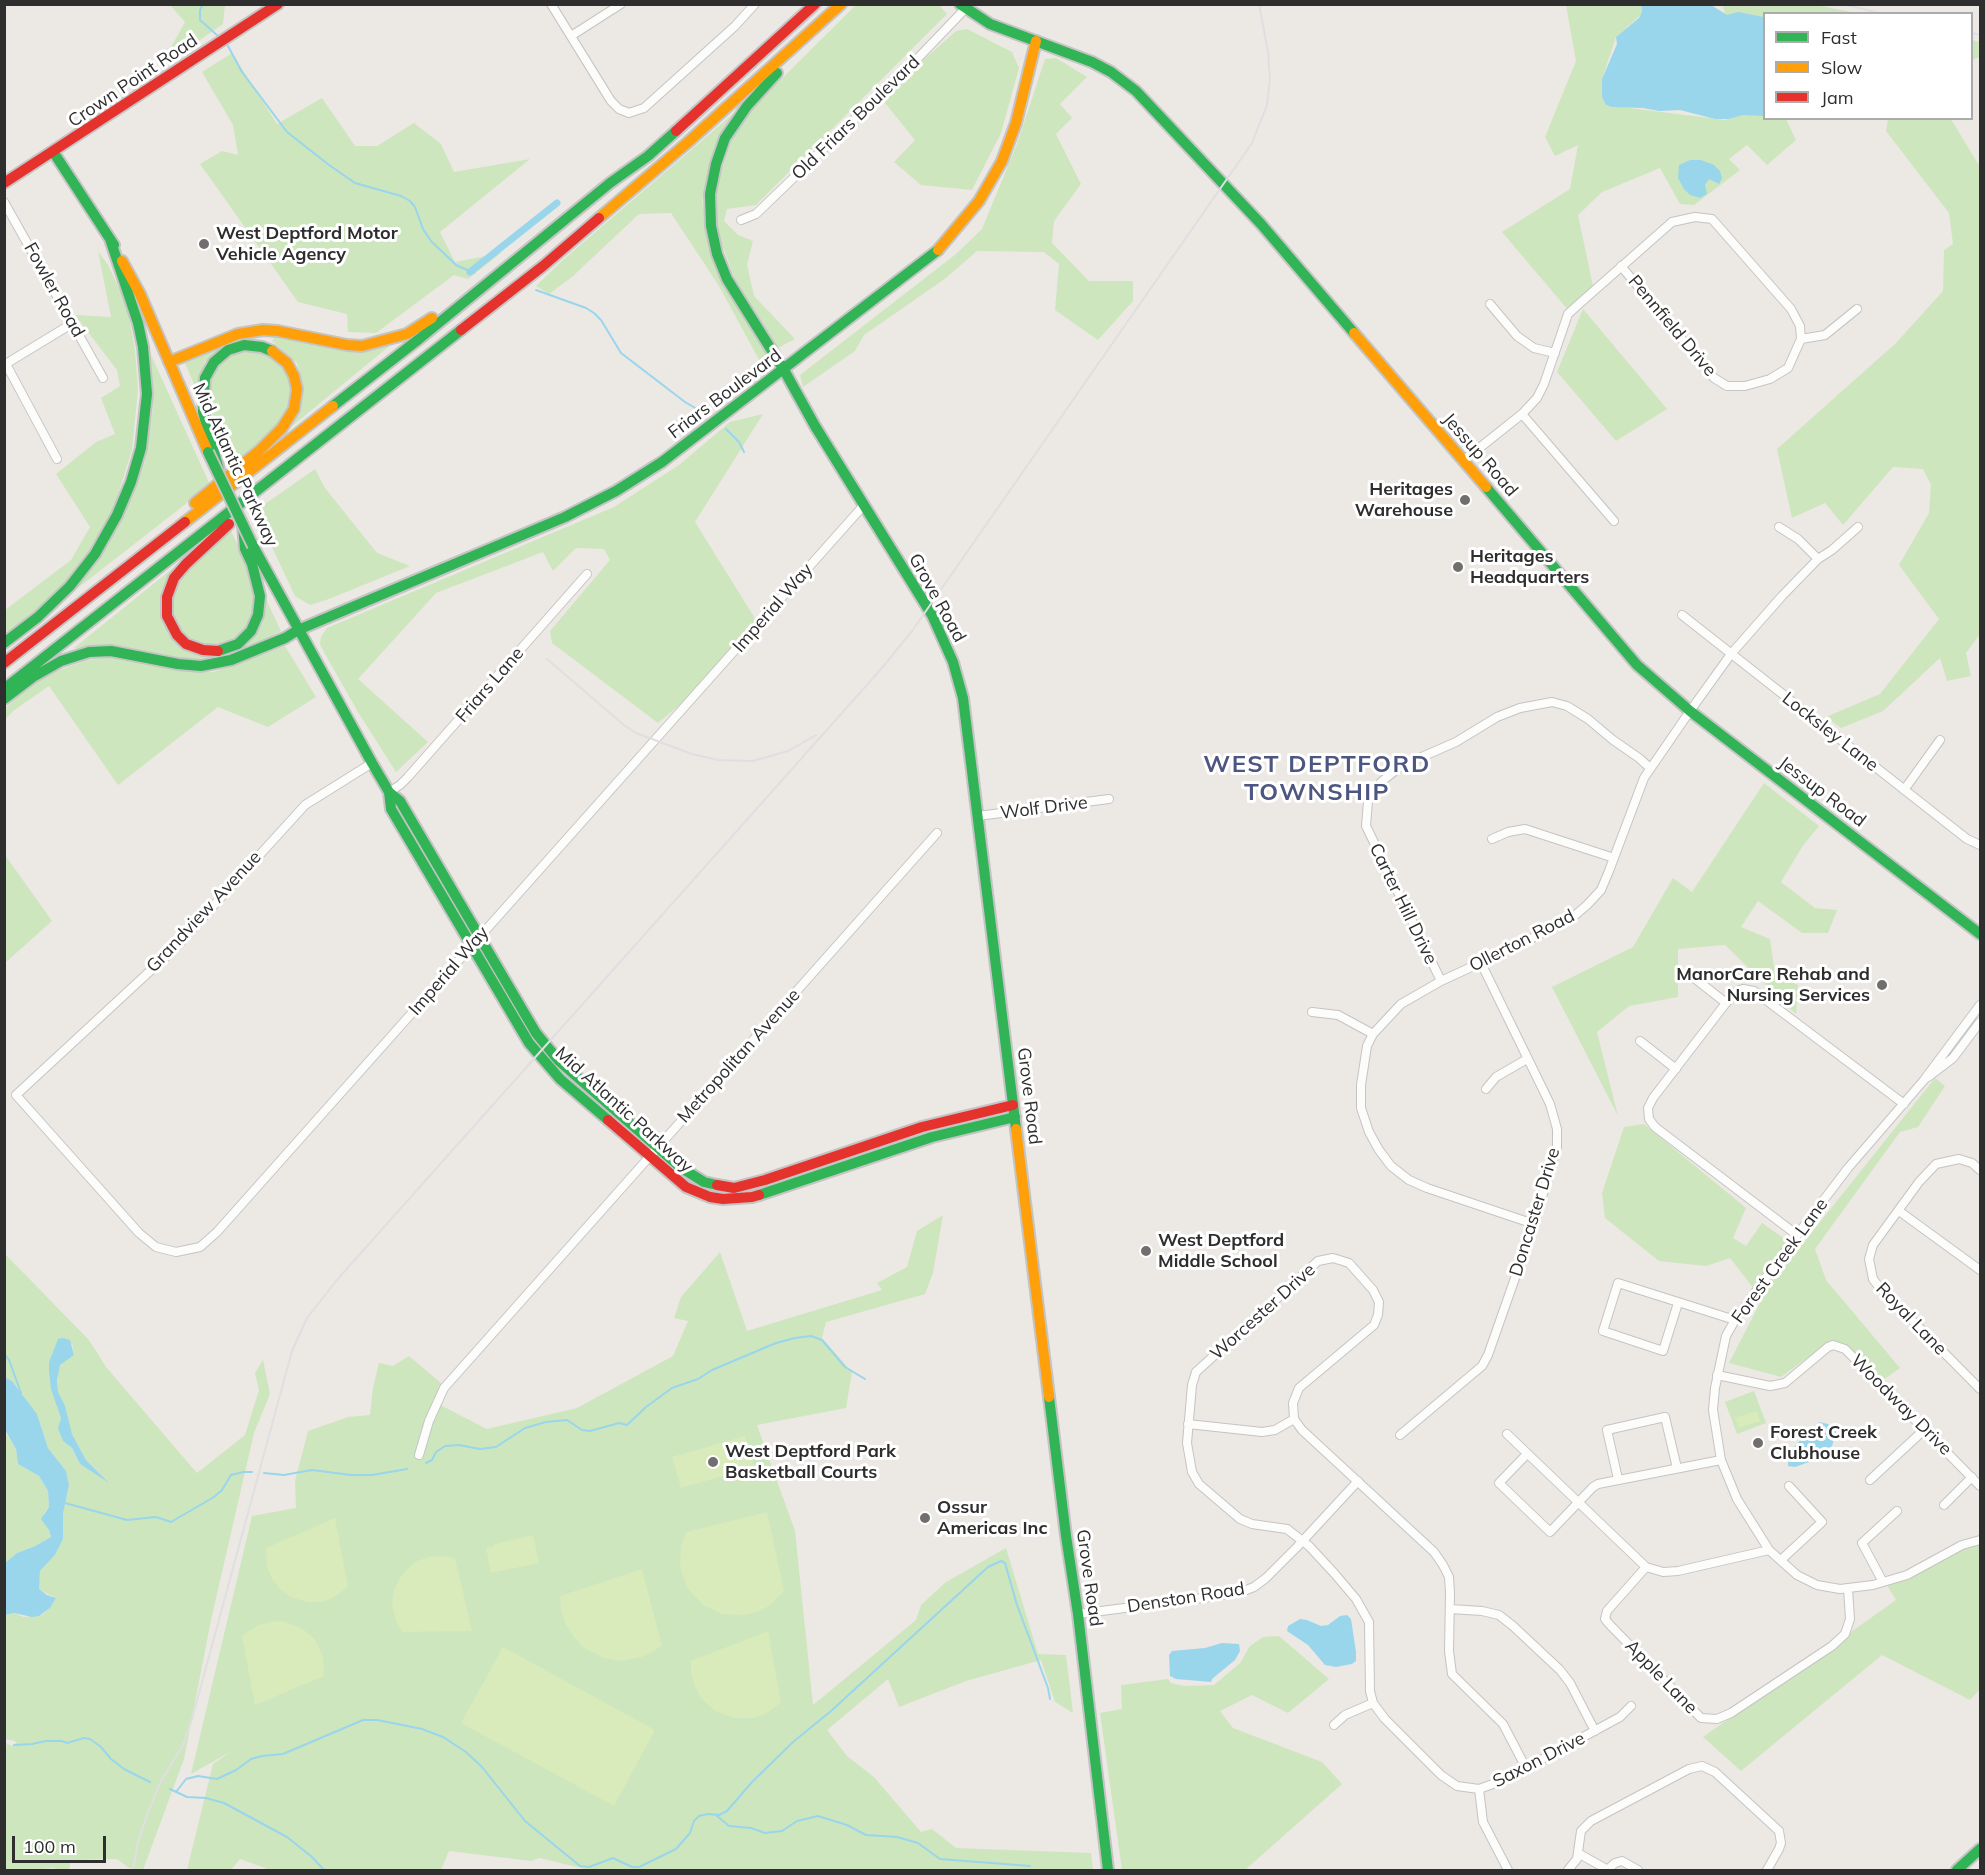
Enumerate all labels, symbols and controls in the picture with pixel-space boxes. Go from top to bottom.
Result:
legend [1763,12,1973,120]
text: Fast [1821,26,1857,49]
street label: Crown Point Road [64,30,202,132]
street label: Old Friars Boulevard [788,51,924,185]
text: Slow [1821,56,1862,79]
text: Jam [1821,86,1854,109]
place label: West Deptford Motor Vehicle Agency [216,223,398,266]
marker: West Deptford Motor Vehicle Agency [197,237,211,251]
street label: Fowler Road [19,239,89,341]
street label: Pennfield Drive [1623,271,1721,381]
street label: Friars Boulevard [664,344,786,444]
street label: Mid Atlantic Parkway [188,380,282,550]
street label: Jessup Road [1438,409,1522,501]
place label: Heritages Warehouse [1355,479,1453,522]
marker: Heritages Warehouse [1458,493,1472,507]
place label: Heritages Headquarters [1470,546,1589,588]
street label: Grove Road [904,550,970,646]
street label: Imperial Way [728,559,818,657]
marker: Heritages Headquarters [1451,560,1465,574]
street label: Friars Lane [451,643,529,727]
street label: Locksley Lane [1778,688,1882,776]
district label: WEST DEPTFORD TOWNSHIP [1203,751,1431,807]
street label: Jessup Road [1774,752,1870,832]
street label: Wolf Drive [999,792,1089,824]
street label: Carter Hill Drive [1364,840,1442,968]
street label: Grandview Avenue [142,847,266,977]
street label: Ollerton Road [1466,905,1578,977]
street label: Imperial Way [404,922,494,1020]
place label: ManorCare Rehab and Nursing Services [1676,964,1870,1006]
marker: ManorCare Rehab and Nursing Services [1875,978,1889,992]
street label: Metropolitan Avenue [673,985,805,1127]
street label: Mid Atlantic Parkway [551,1043,697,1177]
street label: Grove Road [1012,1046,1046,1146]
street label: Doncaster Drive [1505,1145,1565,1279]
street label: Forest Creek Lane [1727,1194,1833,1328]
place label: West Deptford Middle School [1158,1230,1284,1272]
marker: West Deptford Middle School [1139,1244,1153,1258]
street label: Worcester Drive [1206,1259,1320,1365]
street label: Royal Lane [1871,1278,1951,1360]
street label: Woodway Drive [1846,1350,1956,1460]
place label: Forest Creek Clubhouse [1770,1422,1877,1464]
marker: Forest Creek Clubhouse [1751,1436,1765,1450]
place label: West Deptford Park Basketball Courts [725,1441,896,1484]
marker: West Deptford Park Basketball Courts [706,1455,720,1469]
place label: Ossur Americas Inc [937,1497,1047,1540]
marker: Ossur Americas Inc [918,1511,932,1525]
street label: Grove Road [1072,1528,1106,1628]
street label: Denston Road [1126,1578,1246,1618]
street label: Apple Lane [1620,1635,1702,1719]
street label: Saxon Drive [1489,1728,1589,1792]
scale bar [15,1824,110,1862]
text: 100 m [23,1835,76,1858]

